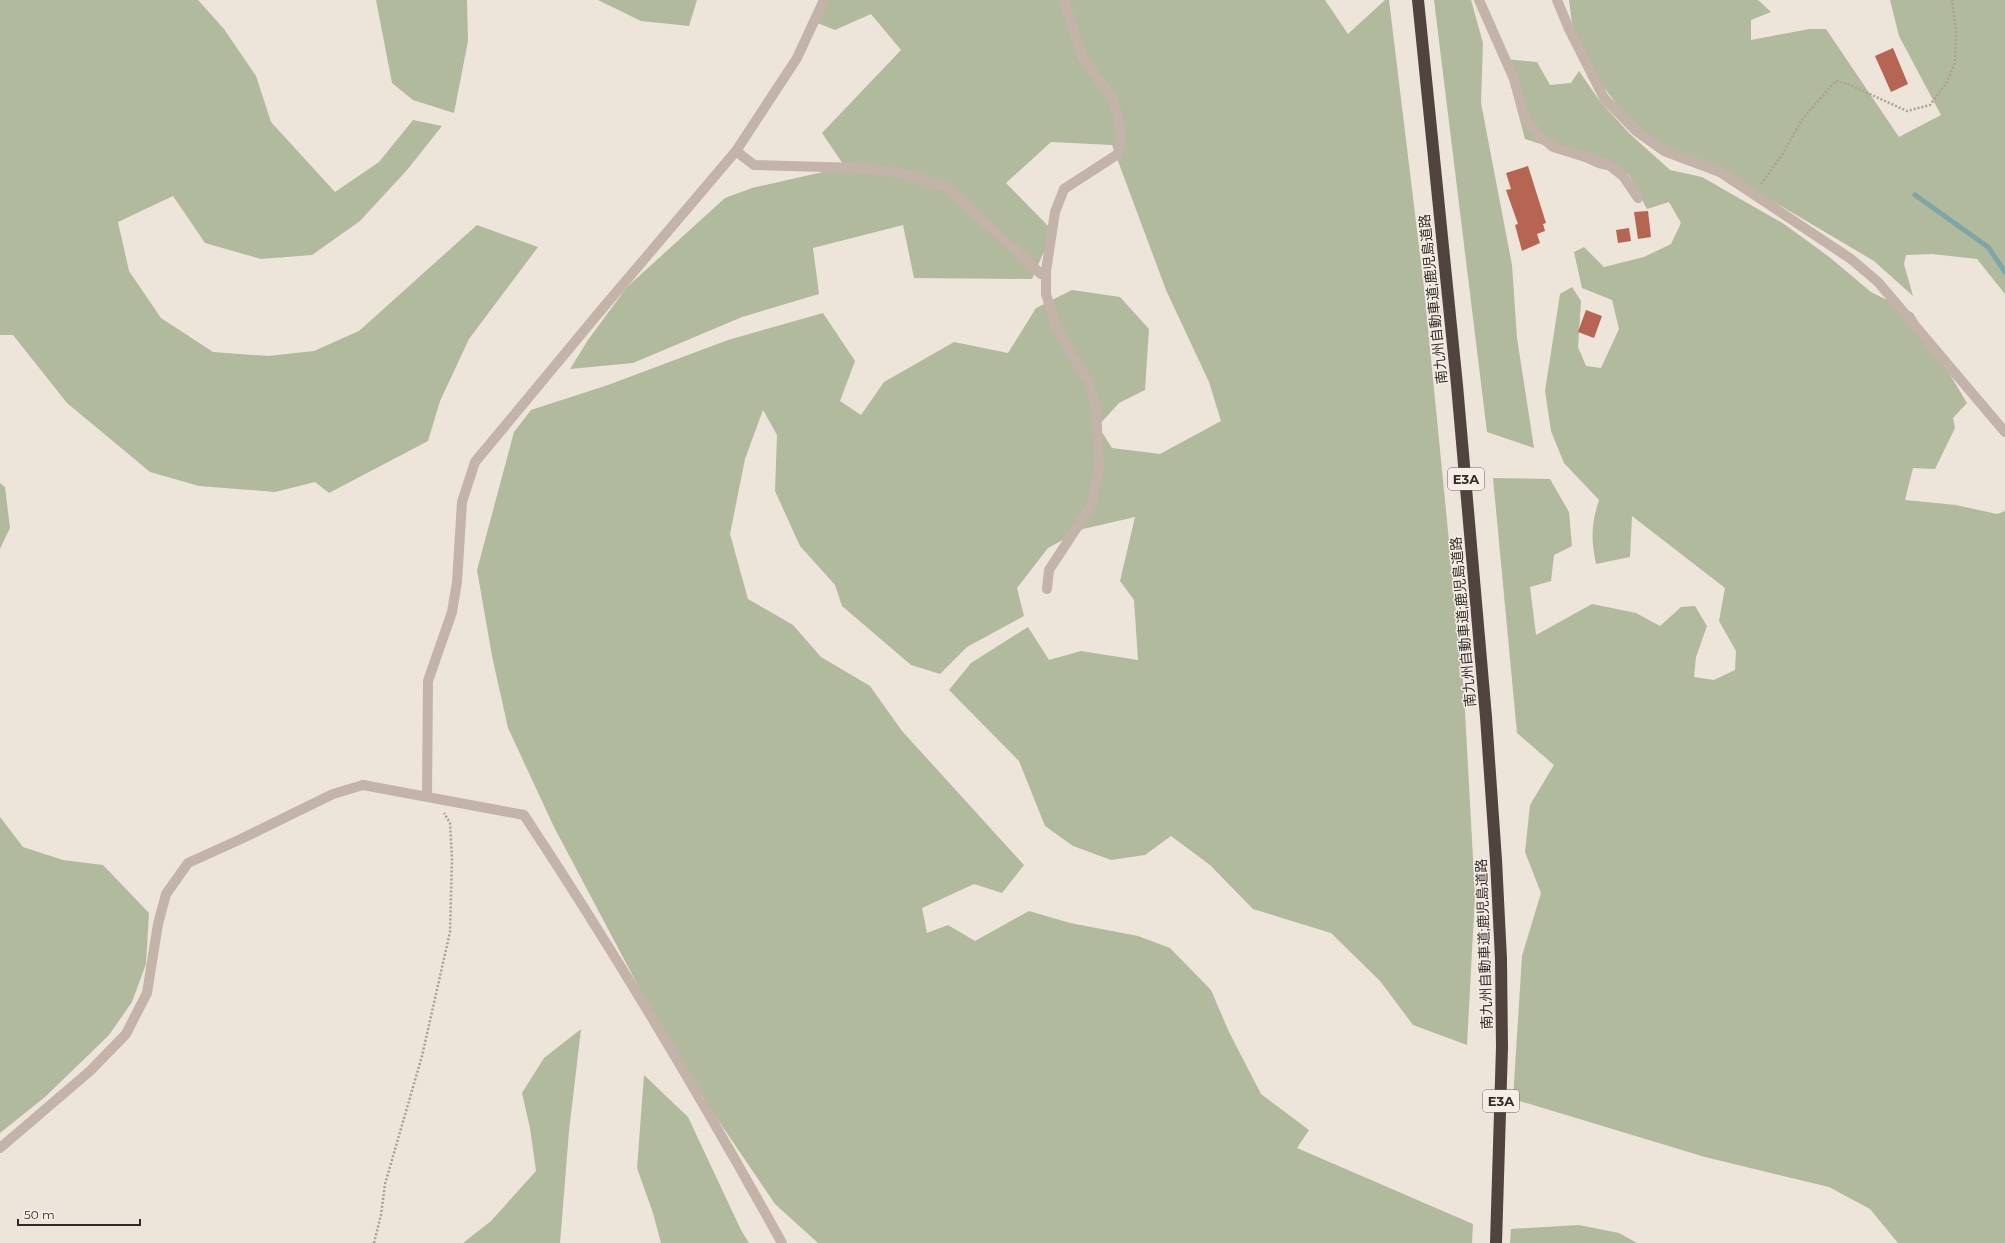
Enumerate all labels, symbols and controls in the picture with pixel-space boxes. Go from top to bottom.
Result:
street label: 南九州自動車道;鹿児島道路 [1415,213,1451,385]
road number: E3A [1448,468,1484,490]
street label: 南九州自動車道;鹿児島道路 [1447,536,1479,708]
street label: 南九州自動車道;鹿児島道路 [1472,858,1496,1030]
road number: E3A [1483,1090,1519,1112]
scale bar [18,1201,140,1227]
text: 50 m [24,1207,55,1222]

